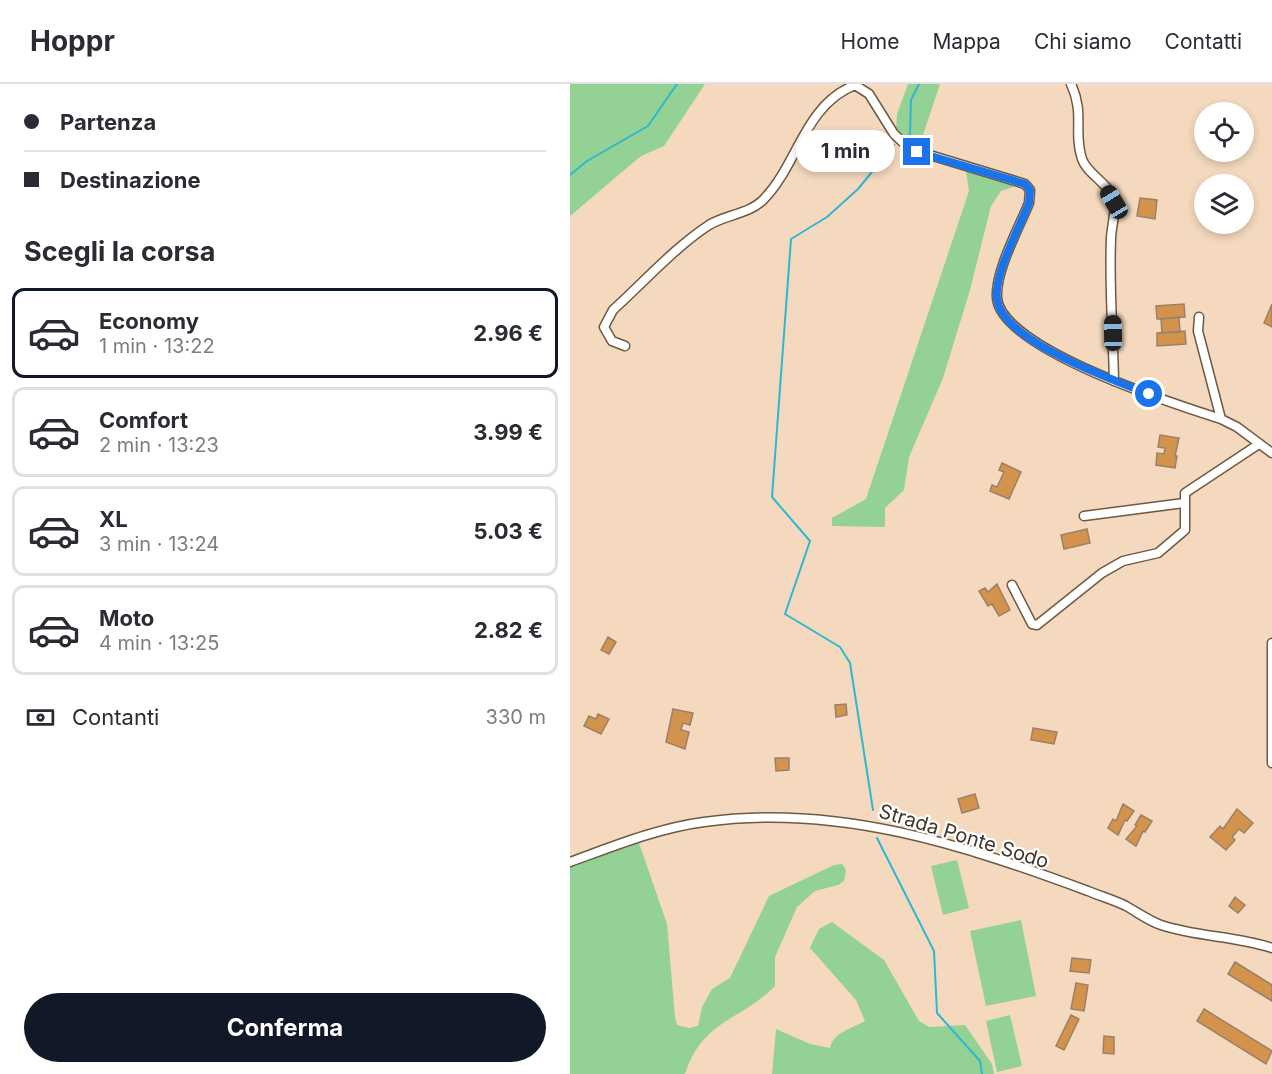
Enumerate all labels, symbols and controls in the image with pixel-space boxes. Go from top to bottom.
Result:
text: Hoppr [30,24,115,58]
text: Home [841,29,899,54]
text: Mappa [932,29,1001,54]
text: Chi siamo [1034,29,1132,54]
text: Contatti [1165,29,1242,54]
map controls [1194,102,1254,234]
button: locate [1194,102,1254,162]
text: Partenza [60,109,156,135]
callout: 1 min [797,131,896,173]
route end [903,138,930,165]
text: 1 min [821,139,870,163]
text: Destinazione [60,167,201,193]
button: layers [1194,174,1254,234]
car [1097,182,1131,222]
text: Scegli la corsa [24,235,215,268]
icon: car [27,306,81,360]
text: Economy [99,308,199,334]
car [1104,315,1122,351]
text: 2.96 € [473,320,543,346]
text: 1 min · 13:22 [99,334,215,358]
route start [1135,380,1162,407]
icon: car [27,405,81,459]
text: Comfort [99,407,188,433]
text: 3.99 € [473,419,543,445]
text: 2 min · 13:23 [99,433,219,457]
icon: car [27,504,81,558]
text: XL [99,506,128,532]
text: 5.03 € [473,518,543,544]
text: 3 min · 13:24 [99,532,219,556]
icon: car [27,603,81,657]
text: Moto [99,605,154,631]
text: 2.82 € [474,617,543,643]
text: 4 min · 13:25 [99,631,219,655]
icon: cash [24,701,57,734]
text: Contanti [72,704,159,730]
text: 330 m [486,705,546,729]
street label: Strada Ponte Sodo [876,799,1052,873]
button: Conferma [24,993,546,1062]

